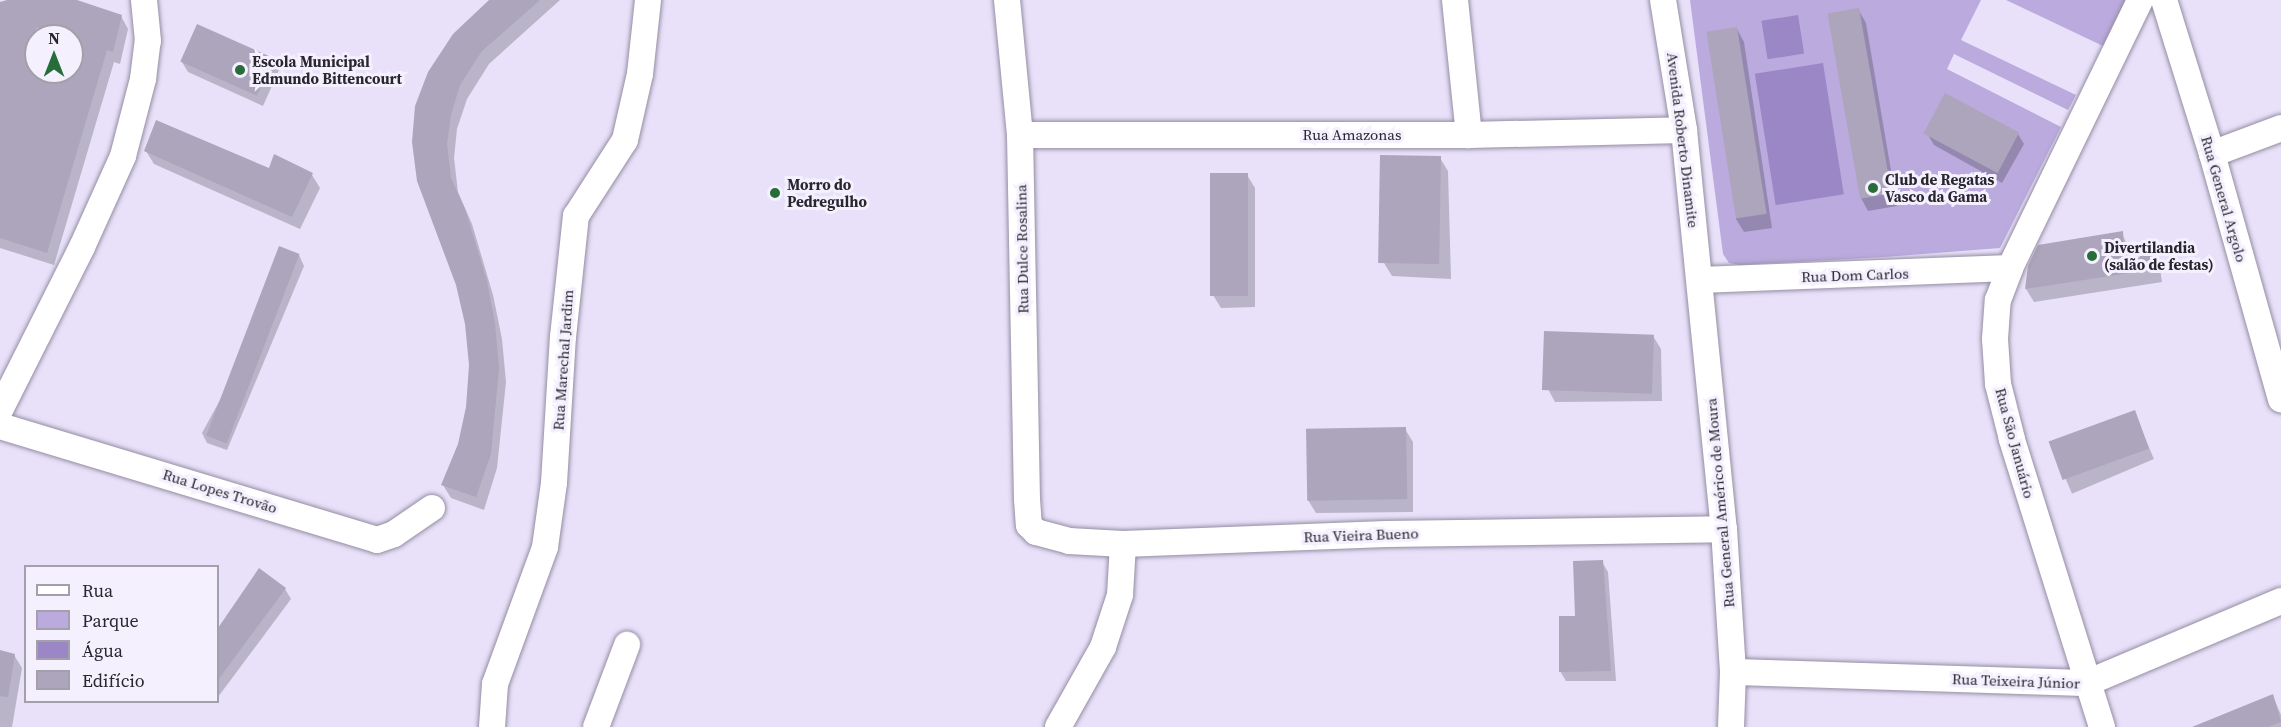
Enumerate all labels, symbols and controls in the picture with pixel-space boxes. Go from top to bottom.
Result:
north arrow [24,24,84,84]
text: N [48,27,60,49]
street label: Avenida Roberto Dinamite [1663,51,1703,229]
place label: Escola Municipal Edmundo Bittencourt [252,52,402,87]
marker: Escola Municipal Edmundo Bittencourt [233,63,247,77]
street label: Rua Amazonas [1303,126,1401,144]
street label: Rua General Argolo [2197,134,2251,264]
place label: Club de Regatas Vasco da Gama [1885,170,1994,205]
place label: Morro do Pedregulho [787,175,867,210]
marker: Club de Regatas Vasco da Gama [1866,181,1880,195]
street label: Rua Dulce Rosalina [1012,184,1032,314]
marker: Morro do Pedregulho [768,186,782,200]
place label: Divertilandia (salão de festas) [2104,238,2214,273]
marker: Divertilandia (salão de festas) [2085,249,2099,263]
street label: Rua Dom Carlos [1801,264,1909,286]
street label: Rua Marechal Jardim [549,289,577,431]
street label: Rua São Januário [1992,386,2038,500]
street label: Rua General Américo de Moura [1702,397,1738,609]
street label: Rua Lopes Trovão [160,465,280,517]
street label: Rua Vieira Bueno [1303,524,1419,546]
legend [24,565,219,703]
text: Rua [82,578,113,603]
text: Parque [82,608,139,633]
text: Água [82,638,123,663]
text: Edifício [82,668,145,693]
street label: Rua Teixeira Júnior [1951,670,2081,692]

